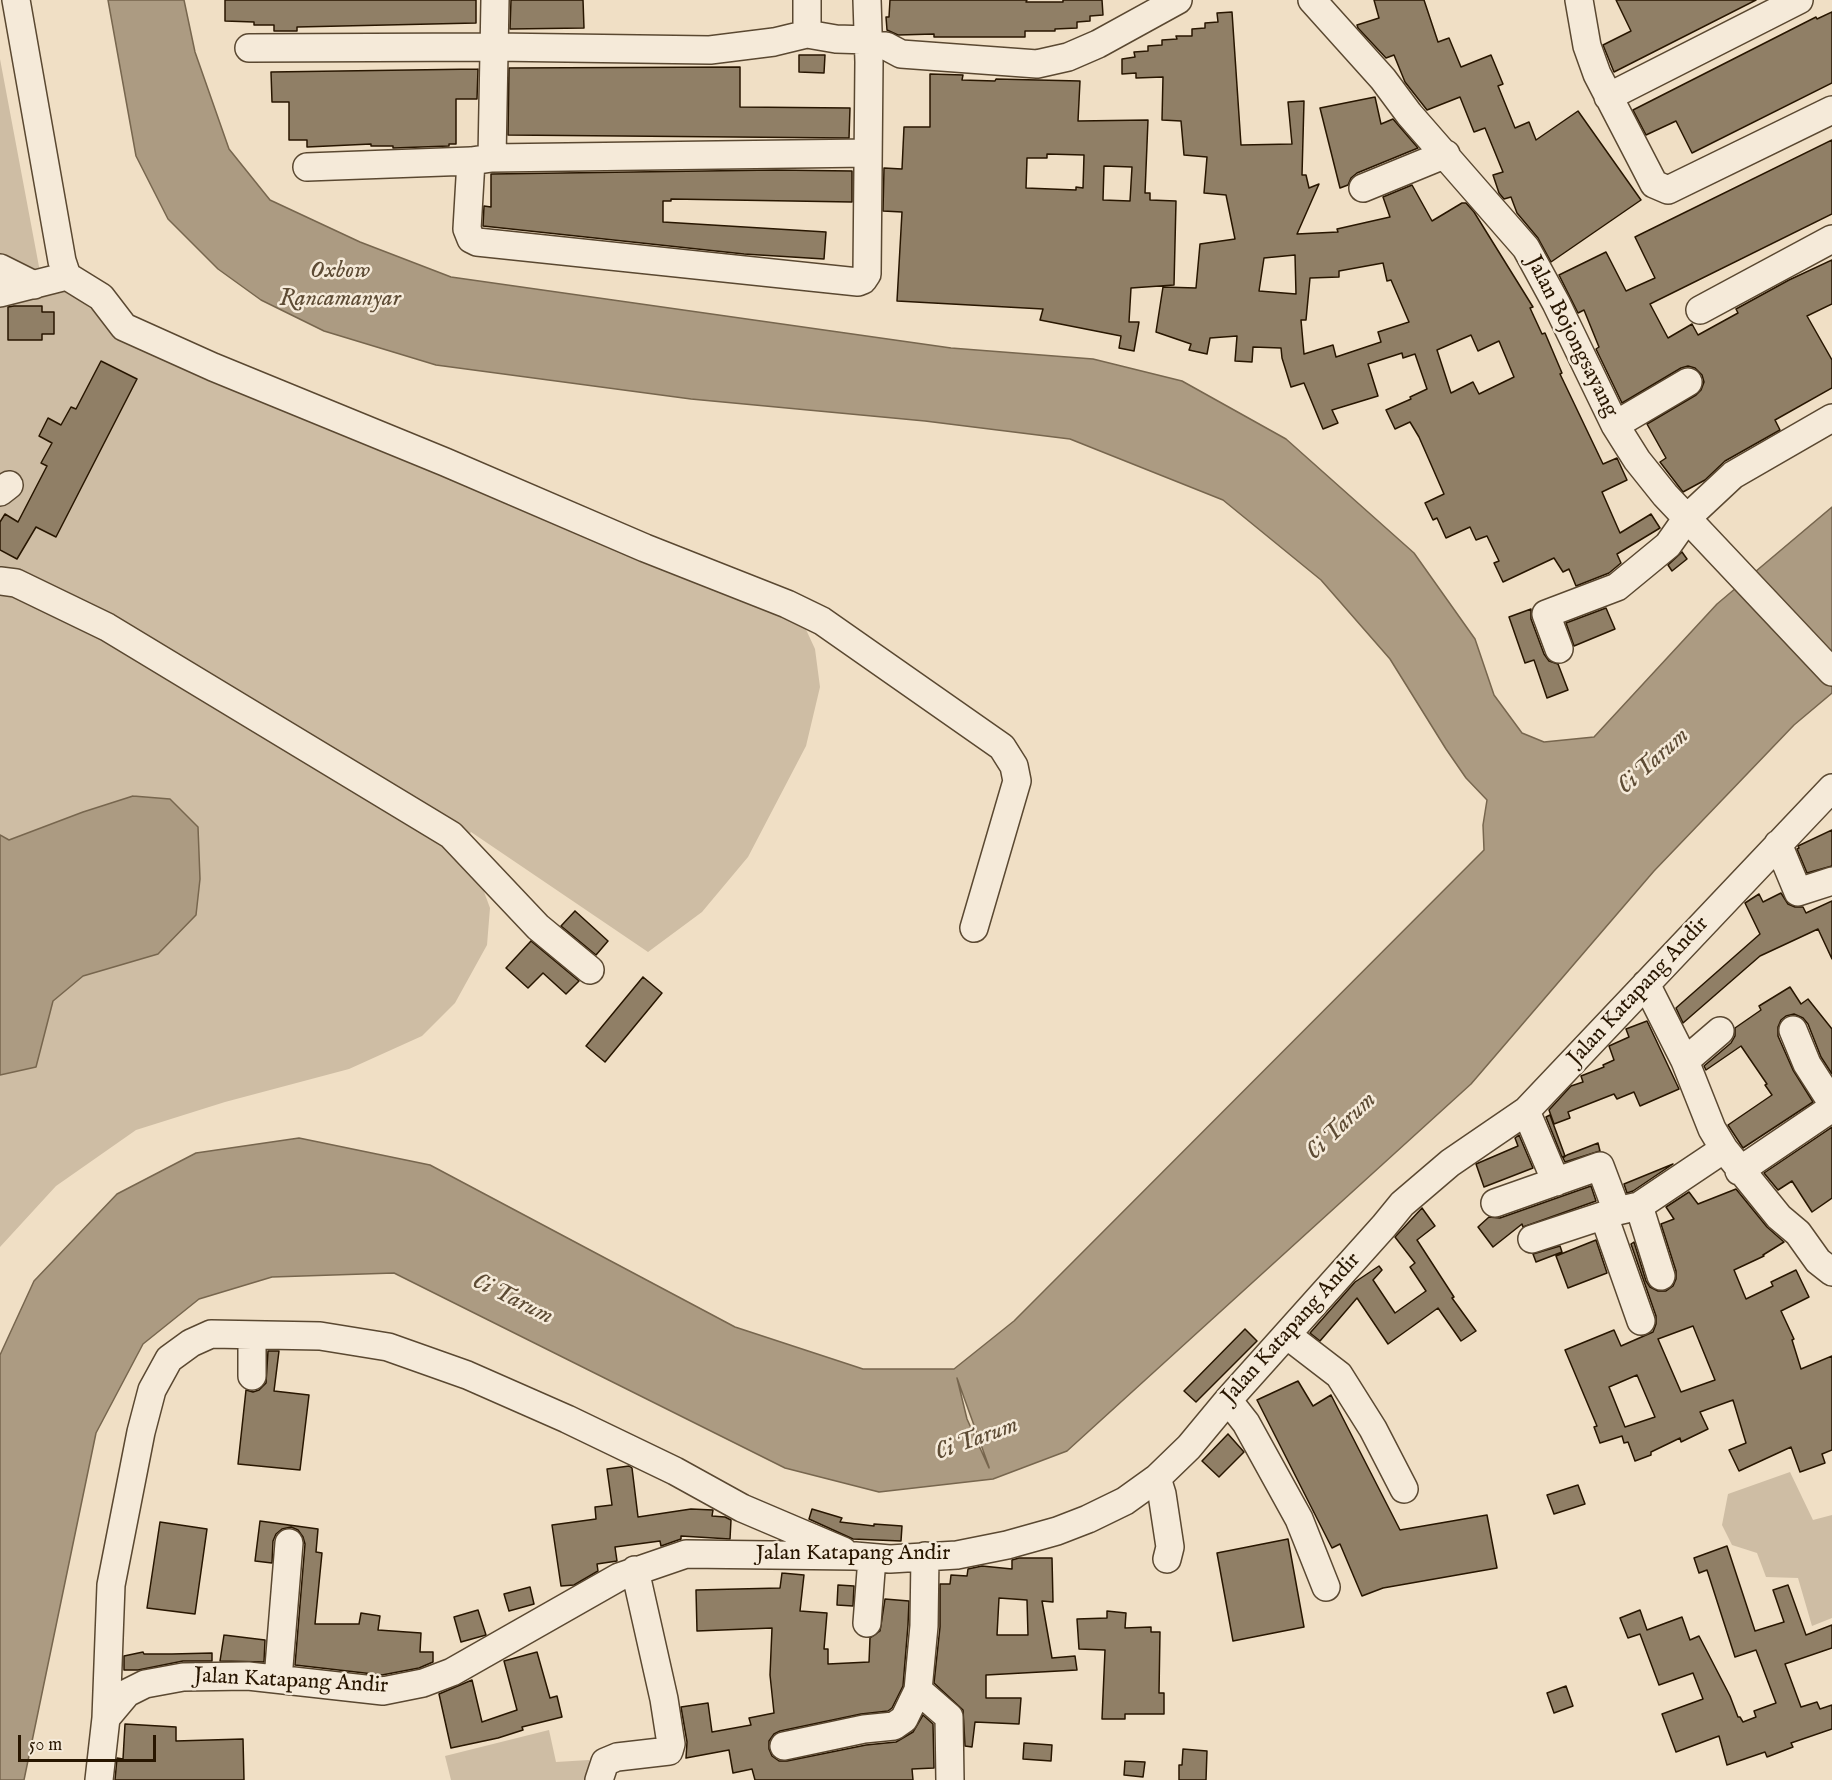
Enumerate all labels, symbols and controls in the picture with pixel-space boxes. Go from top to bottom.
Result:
street label: Jalan Bojongsayang [1519,252,1623,422]
water label: Oxbow Rancamanyar [279,258,401,314]
water label: Ci Tarum [1612,722,1696,802]
street label: Jalan Katapang Andir [1563,912,1715,1072]
water label: Ci Tarum [1301,1087,1383,1167]
street label: Jalan Katapang Andir [1217,1248,1367,1410]
water label: Ci Tarum [467,1268,557,1332]
water label: Ci Tarum [931,1412,1023,1468]
street label: Jalan Katapang Andir [756,1541,950,1567]
street label: Jalan Katapang Andir [193,1664,389,1700]
scale bar [21,1723,159,1761]
text: 50 m [29,1734,62,1757]

